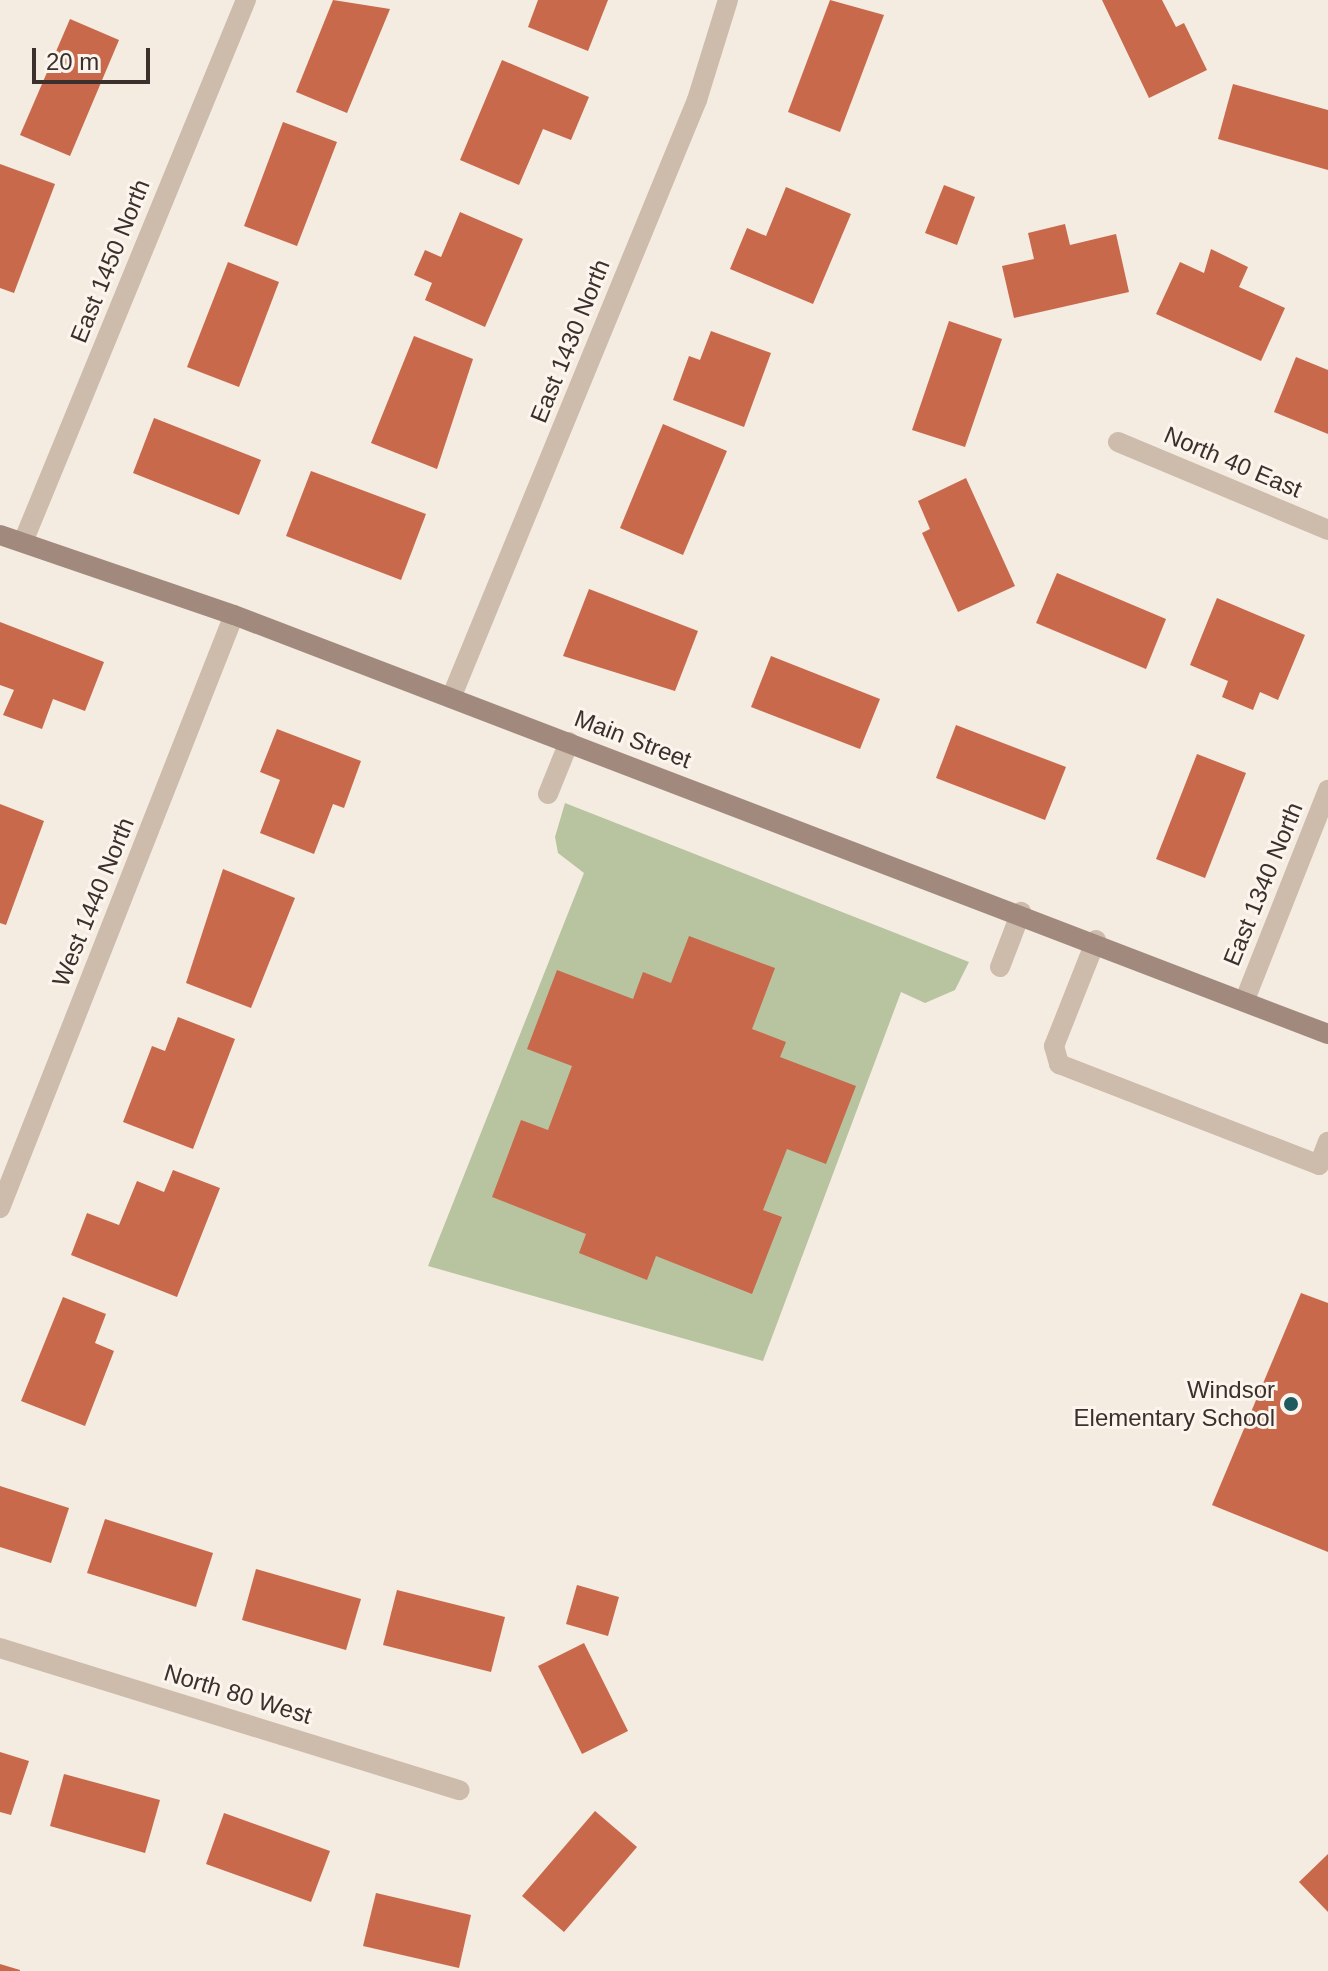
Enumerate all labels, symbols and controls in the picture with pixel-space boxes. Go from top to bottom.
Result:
scale bar [36,32,154,82]
text: 20 m [46,48,99,75]
street label: East 1450 North [64,175,156,347]
street label: East 1430 North [524,255,616,427]
street label: North 40 East [1160,420,1306,504]
street label: Main Street [571,704,695,774]
street label: East 1340 North [1217,798,1309,970]
street label: West 1440 North [46,813,140,991]
place label: Windsor Elementary School [1074,1376,1275,1432]
marker: Windsor Elementary School [1282,1395,1300,1413]
street label: North 80 West [161,1658,315,1730]

